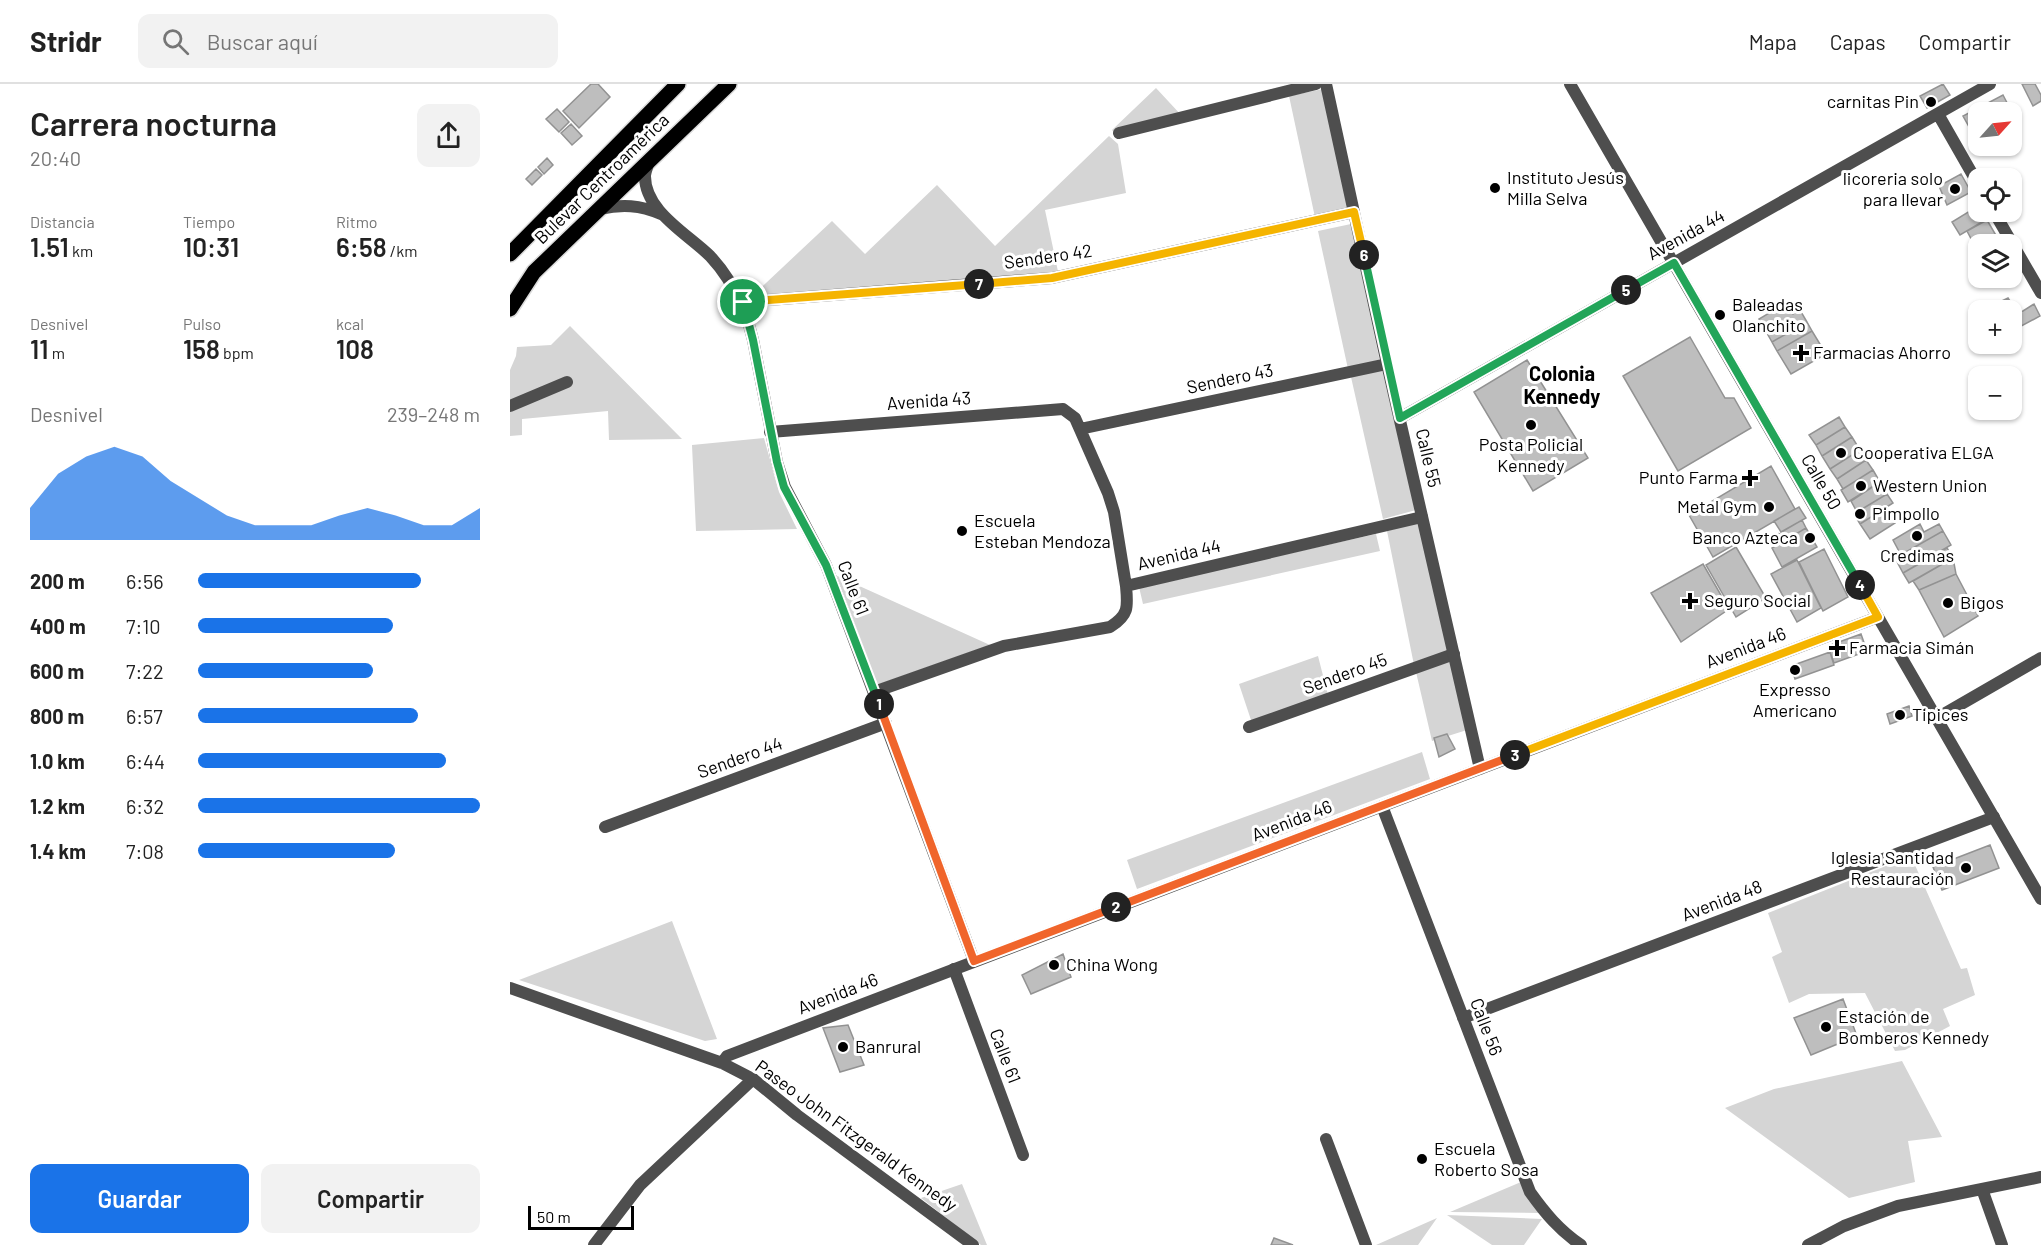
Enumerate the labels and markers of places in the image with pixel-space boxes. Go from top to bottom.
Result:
place label: carnitas Pin [1827,90,1919,112]
marker: carnitas Pin [1924,95,1938,109]
place label: Instituto Jesús Milla Selva [1507,166,1624,209]
place label: licoreria solo para llevar [1843,167,1943,210]
marker: Instituto Jesús Milla Selva [1488,181,1502,195]
marker: licoreria solo para llevar [1948,182,1962,196]
pin: 6 [1349,240,1379,270]
pin: 7 [964,269,994,299]
pin: 5 [1611,275,1641,305]
pin [717,276,768,327]
place label: Baleadas Olanchito [1732,293,1806,336]
marker: Baleadas Olanchito [1713,308,1727,322]
place label: Farmacias Ahorro [1813,341,1951,363]
marker: Farmacias Ahorro [1794,346,1808,360]
marker: Posta Policial Kennedy [1524,418,1538,432]
place label: Posta Policial Kennedy [1479,433,1583,476]
place label: Cooperativa ELGA [1853,441,1994,463]
marker: Cooperativa ELGA [1834,446,1848,460]
place label: Punto Farma [1639,466,1738,488]
marker: Punto Farma [1743,471,1757,485]
place label: Western Union [1873,474,1987,496]
marker: Western Union [1854,479,1868,493]
place label: Metal Gym [1677,495,1757,517]
marker: Metal Gym [1762,500,1776,514]
place label: Pimpollo [1872,502,1940,524]
marker: Pimpollo [1853,507,1867,521]
place label: Escuela Esteban Mendoza [974,509,1111,552]
marker: Escuela Esteban Mendoza [955,524,969,538]
place label: Banco Azteca [1692,526,1798,548]
marker: Credimas [1910,529,1924,543]
marker: Banco Azteca [1803,531,1817,545]
place label: Credimas [1880,544,1954,566]
pin: 4 [1845,570,1875,600]
place label: Seguro Social [1704,589,1811,611]
place label: Bigos [1960,591,2004,613]
marker: Seguro Social [1681,592,1699,610]
marker: Bigos [1941,596,1955,610]
place label: Farmacia Simán [1849,636,1974,658]
marker: Farmacia Simán [1830,641,1844,655]
marker: Expresso Americano [1788,663,1802,677]
place label: Expresso Americano [1753,678,1837,721]
pin: 1 [864,689,894,719]
place label: Tipices [1912,703,1969,725]
marker: Tipices [1893,708,1907,722]
pin: 3 [1500,740,1530,770]
place label: Iglesia Santidad Restauración [1831,846,1954,889]
marker: Iglesia Santidad Restauración [1959,861,1973,875]
pin: 2 [1101,892,1131,922]
place label: China Wong [1066,953,1158,975]
marker: China Wong [1047,958,1061,972]
place label: Estación de Bomberos Kennedy [1838,1005,1989,1048]
marker: Estación de Bomberos Kennedy [1819,1020,1833,1034]
place label: Banrural [855,1035,921,1057]
marker: Banrural [836,1040,850,1054]
place label: Escuela Roberto Sosa [1434,1137,1539,1180]
marker: Escuela Roberto Sosa [1415,1152,1429,1166]

